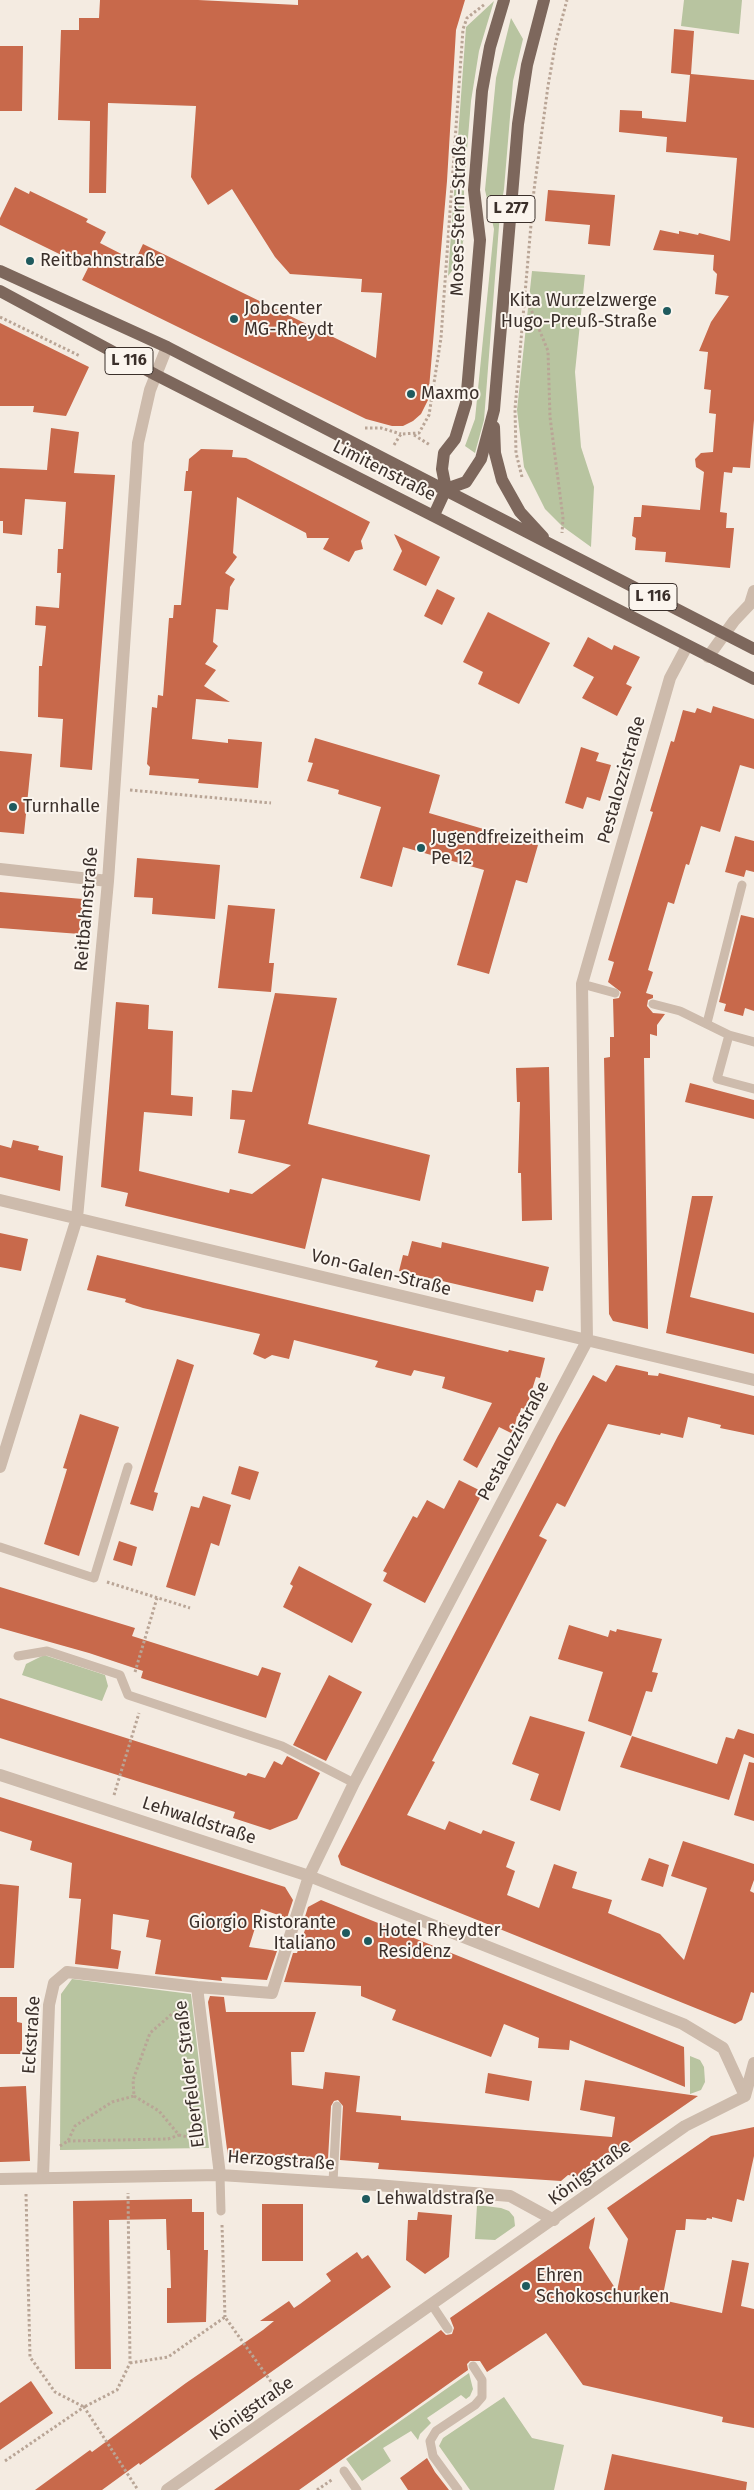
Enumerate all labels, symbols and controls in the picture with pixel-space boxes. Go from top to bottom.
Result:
street label: Moses-Stern-Straße [447,136,471,296]
road number: L 277 [487,195,535,222]
place label: Reitbahnstraße [40,250,165,272]
marker: Reitbahnstraße [24,255,36,267]
place label: Kita Wurzelzwerge Hugo-Preuß-Straße [501,290,657,332]
place label: Jobcenter MG-Rheydt [244,298,334,340]
marker: Kita Wurzelzwerge Hugo-Preuß-Straße [661,305,673,317]
marker: Jobcenter MG-Rheydt [228,313,240,325]
road number: L 116 [105,348,153,374]
place label: Maxmo [421,383,479,405]
marker: Maxmo [405,388,417,400]
street label: Limitenstraße [329,436,439,506]
road number: L 116 [629,584,677,610]
street label: Pestalozzistraße [593,714,651,846]
place label: Turnhalle [23,796,100,818]
marker: Turnhalle [7,801,19,813]
place label: Jugendfreizeitheim Pe 12 [431,827,584,870]
marker: Jugendfreizeitheim Pe 12 [415,842,427,854]
street label: Reitbahnstraße [71,846,103,972]
street label: Von-Galen-Straße [309,1245,453,1301]
street label: Pestalozzistraße [473,1378,555,1504]
street label: Lehwaldstraße [139,1792,259,1850]
place label: Giorgio Ristorante Italiano [189,1912,336,1955]
place label: Hotel Rheydter Residenz [378,1920,501,1962]
marker: Giorgio Ristorante Italiano [340,1927,352,1939]
marker: Hotel Rheydter Residenz [362,1935,374,1947]
street label: Eckstraße [18,1995,46,2075]
street label: Elberfelder Straße [170,1999,210,2149]
street label: Königstraße [544,2136,636,2210]
street label: Herzogstraße [226,2146,336,2176]
place label: Lehwaldstraße [376,2188,495,2210]
marker: Lehwaldstraße [360,2193,372,2205]
place label: Ehren Schokoschurken [536,2265,669,2308]
marker: Ehren Schokoschurken [520,2280,532,2292]
street label: Königstraße [206,2372,298,2446]

